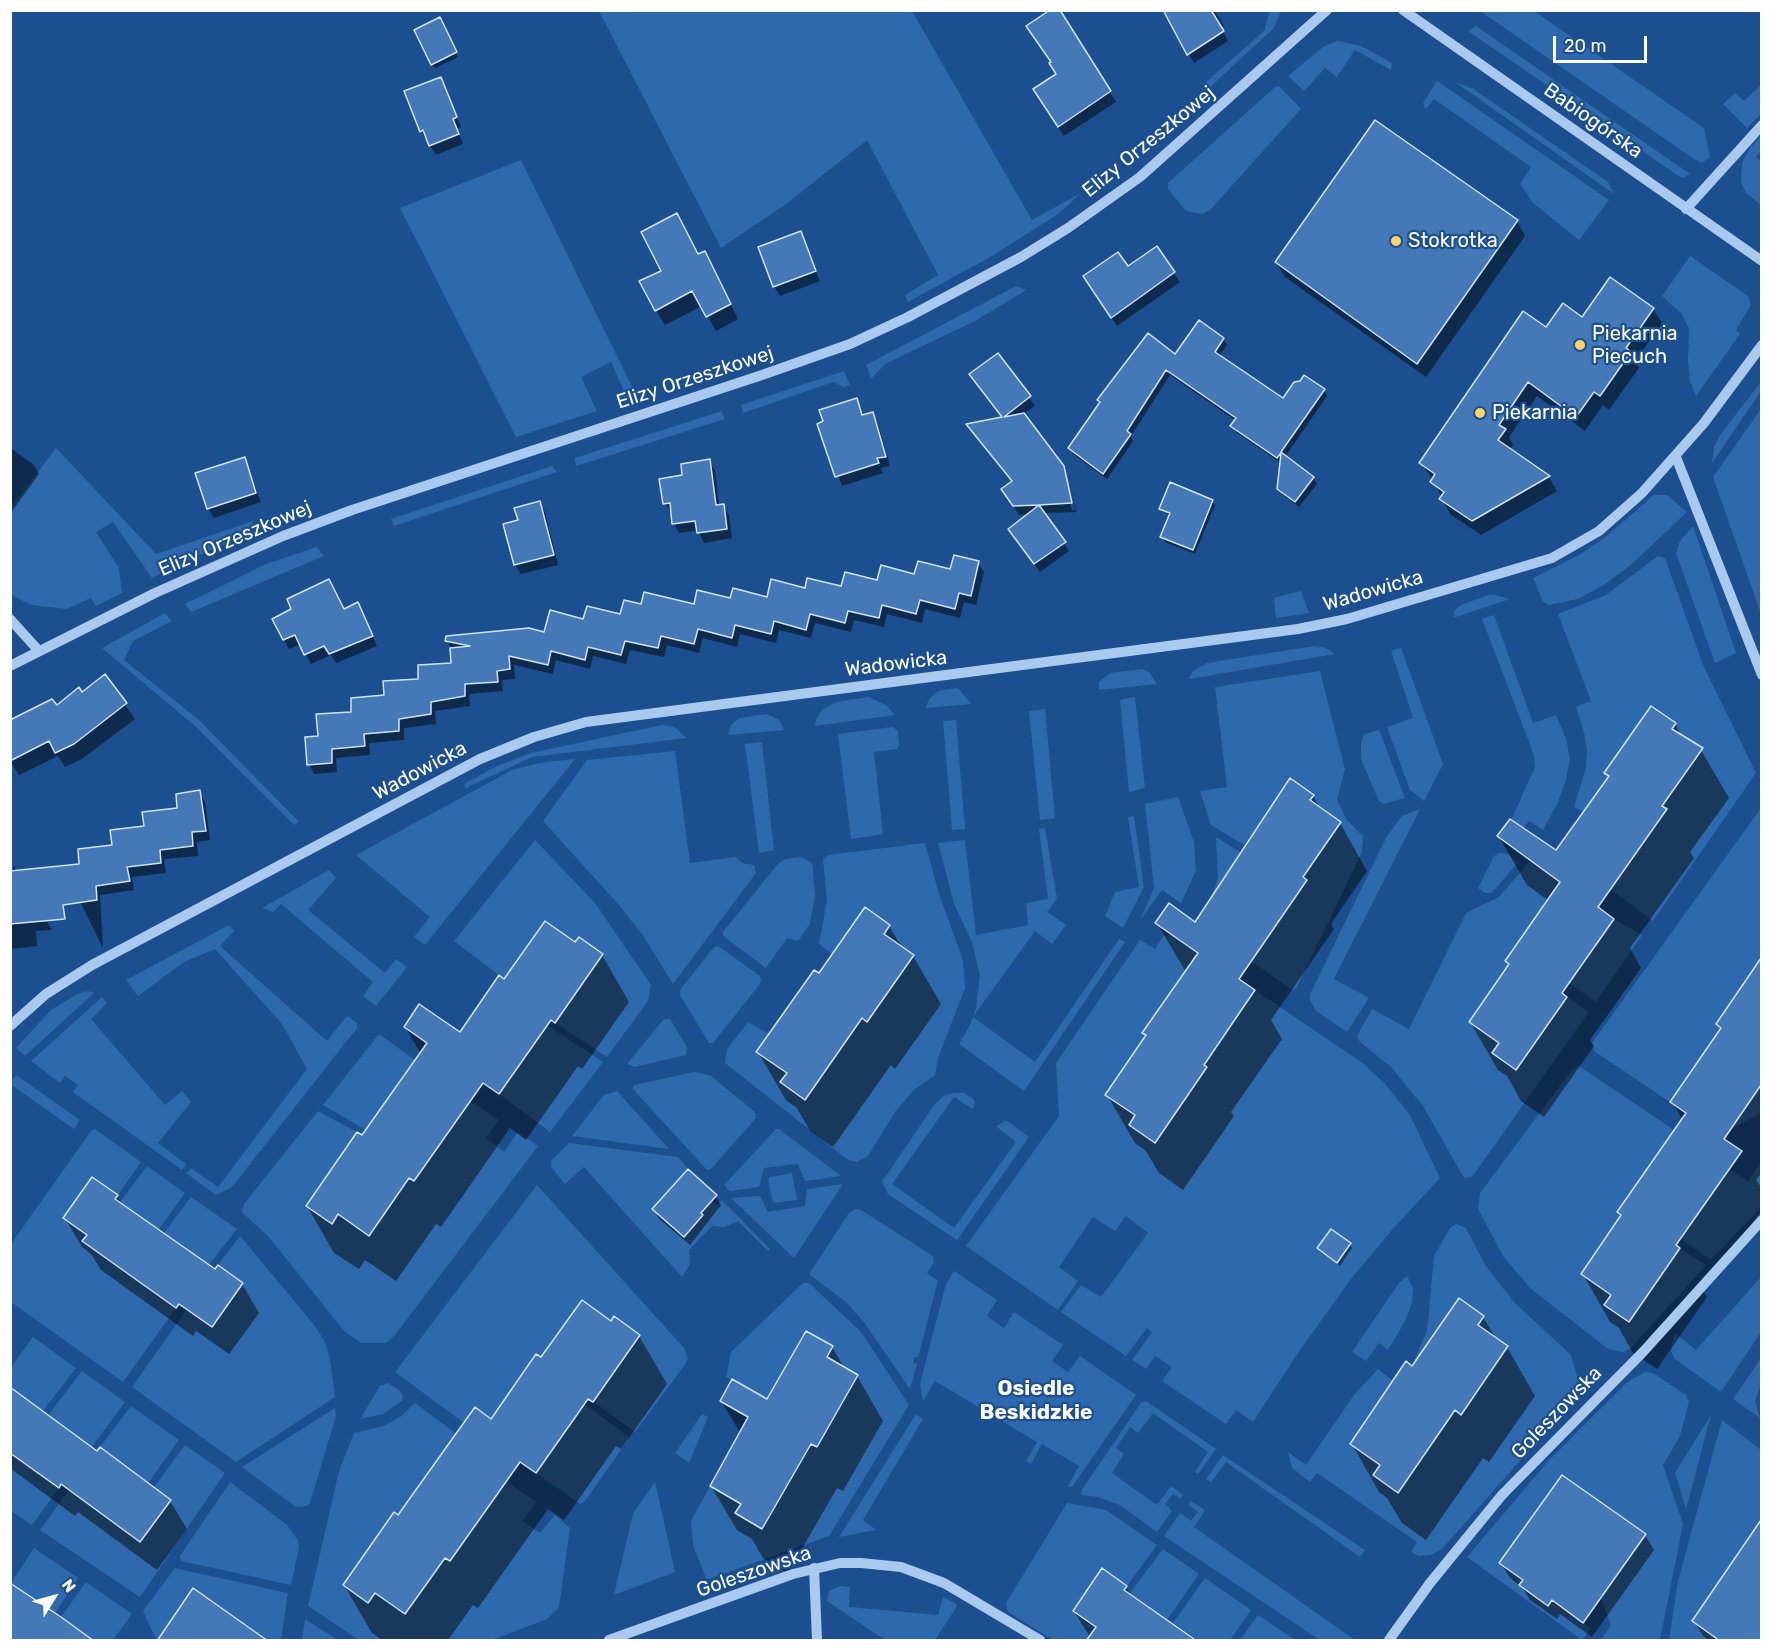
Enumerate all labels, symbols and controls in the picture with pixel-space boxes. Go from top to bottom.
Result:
scale bar [1556,24,1650,62]
text: 20 m [1564,35,1606,57]
street label: Babiogórska [1539,78,1647,164]
street label: Elizy Orzeszkowej [1078,81,1220,203]
place label: Stokrotka [1408,229,1498,253]
marker: Stokrotka [1389,234,1403,248]
place label: Piekarnia Piecuch [1592,322,1678,369]
marker: Piekarnia Piecuch [1573,338,1587,352]
street label: Elizy Orzeszkowej [613,341,777,415]
place label: Piekarnia [1492,401,1578,425]
marker: Piekarnia [1473,406,1487,420]
street label: Elizy Orzeszkowej [155,496,315,582]
street label: Wadowicka [1320,565,1426,617]
street label: Wadowicka [844,646,948,682]
street label: Wadowicka [369,736,471,806]
street label: Goleszowska [1507,1362,1607,1464]
district label: Osiedle Beskidzkie [980,1376,1092,1426]
street label: Goleszowska [693,1541,815,1603]
north arrow [24,1567,84,1627]
text: N [58,1576,80,1596]

